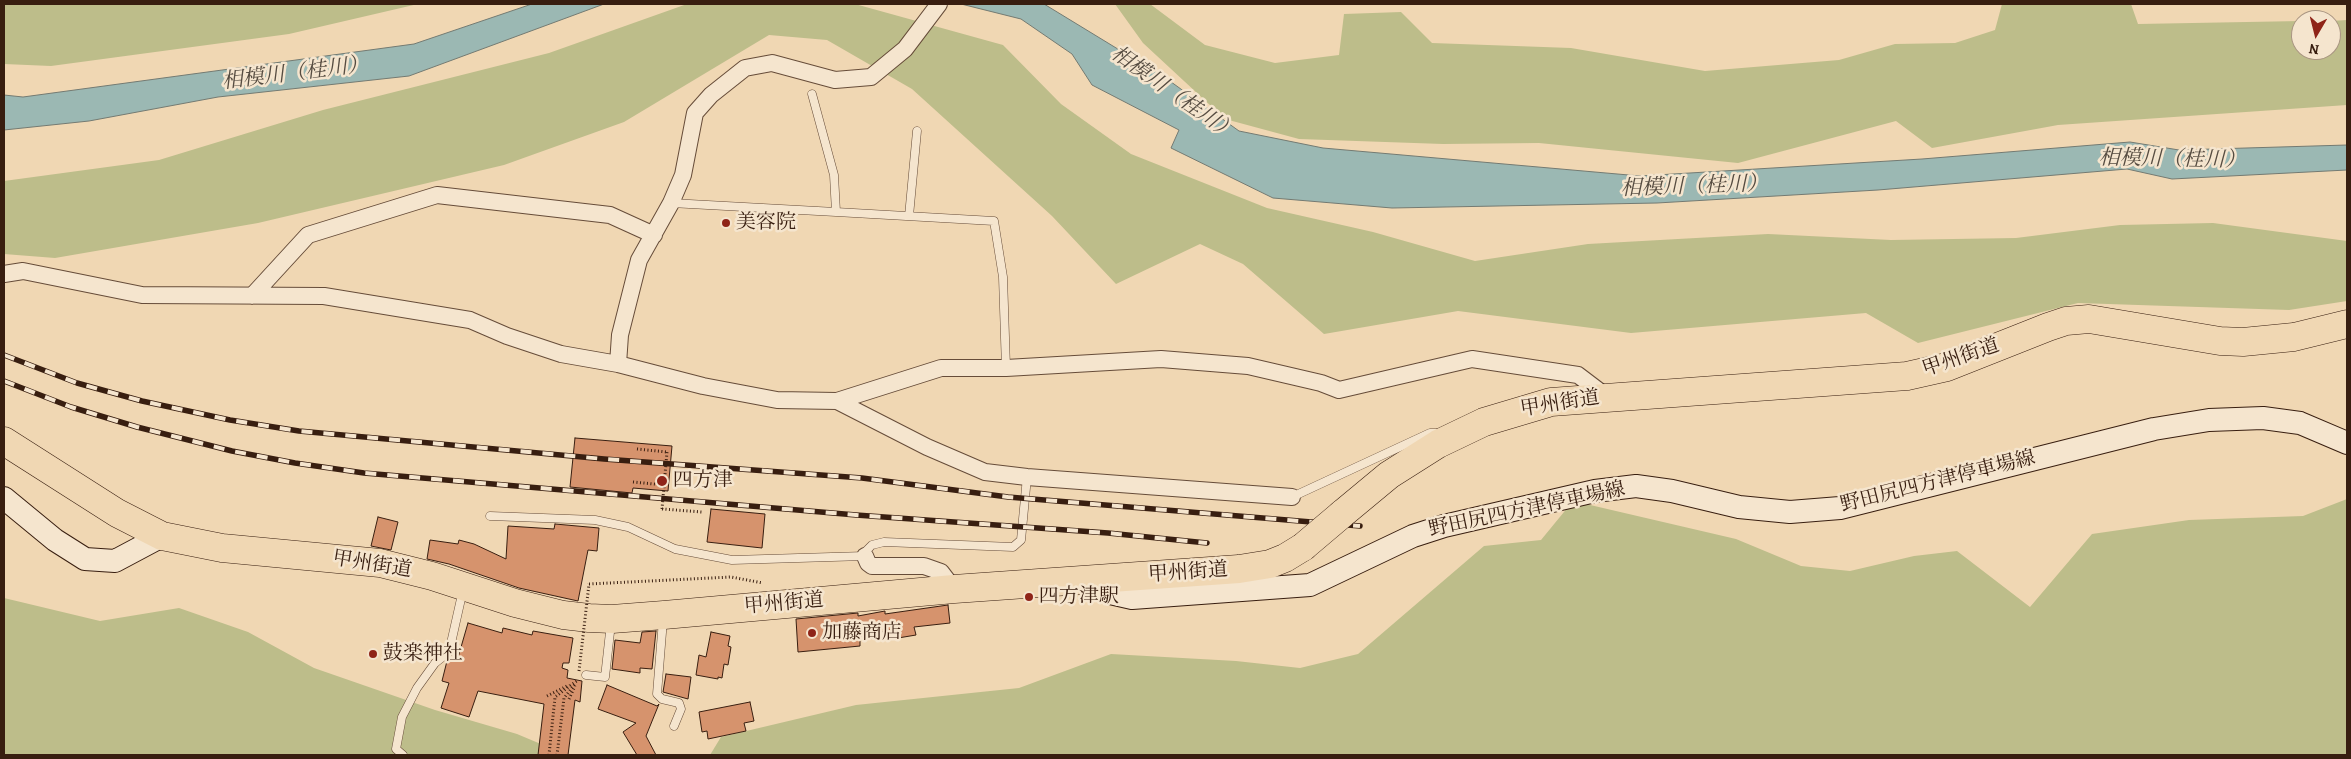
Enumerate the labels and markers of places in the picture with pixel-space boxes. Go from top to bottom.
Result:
place label: 美容院 [736,211,796,235]
marker: 美容院 [720,217,732,229]
place label: 四方津 [673,469,733,493]
marker: 四方津 [655,474,669,488]
place label: 四方津駅 [1039,585,1119,609]
marker: 四方津駅 [1023,591,1035,603]
place label: 加藤商店 [822,621,902,645]
marker: 加藤商店 [806,627,818,639]
place label: 鼓楽神社 [383,642,463,666]
marker: 鼓楽神社 [367,648,379,660]

